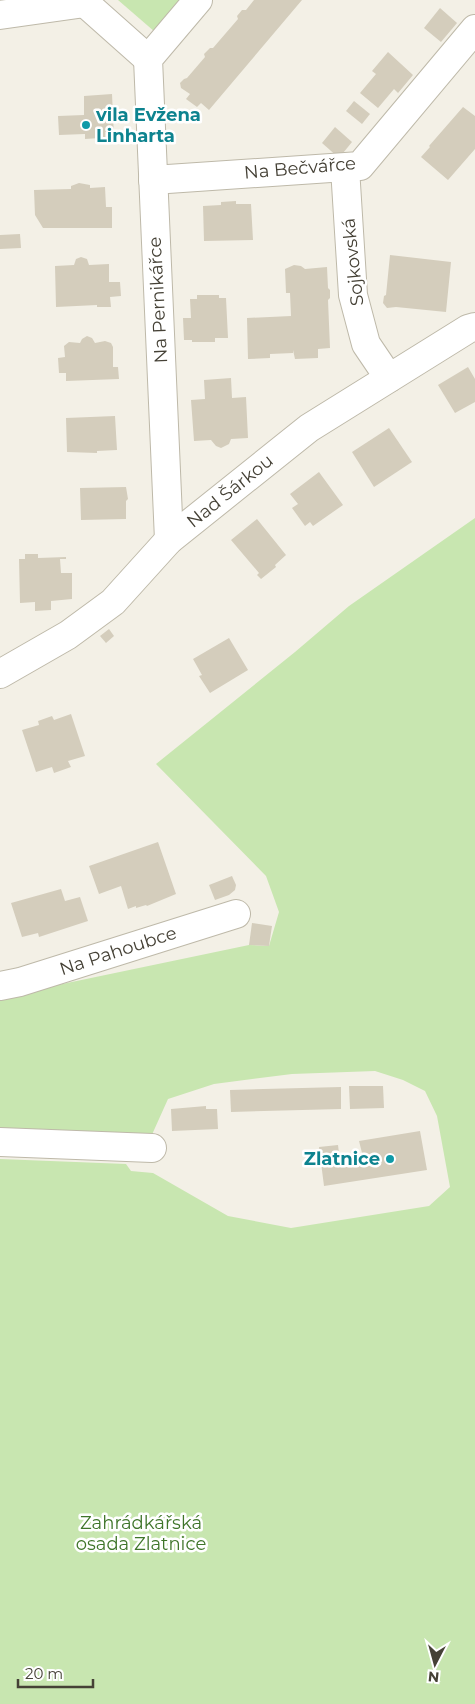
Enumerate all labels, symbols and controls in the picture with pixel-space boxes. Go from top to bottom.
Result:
place label: vila Evžena Linharta [95,104,201,147]
marker: vila Evžena Linharta [80,119,92,131]
street label: Na Bečvářce [243,152,357,184]
street label: Sojkovská [337,217,369,307]
street label: Na Pernikářce [144,236,172,364]
street label: Nad Šárkou [182,450,278,532]
street label: Na Pahoubce [57,922,179,980]
place label: Zlatnice [304,1148,380,1170]
marker: Zlatnice [384,1153,396,1165]
park label: Zahrádkářská osada Zlatnice [76,1512,206,1555]
north arrow [410,1639,460,1689]
scale bar [18,1656,92,1688]
text: 20 m [25,1664,63,1683]
text: N [427,1667,440,1686]

